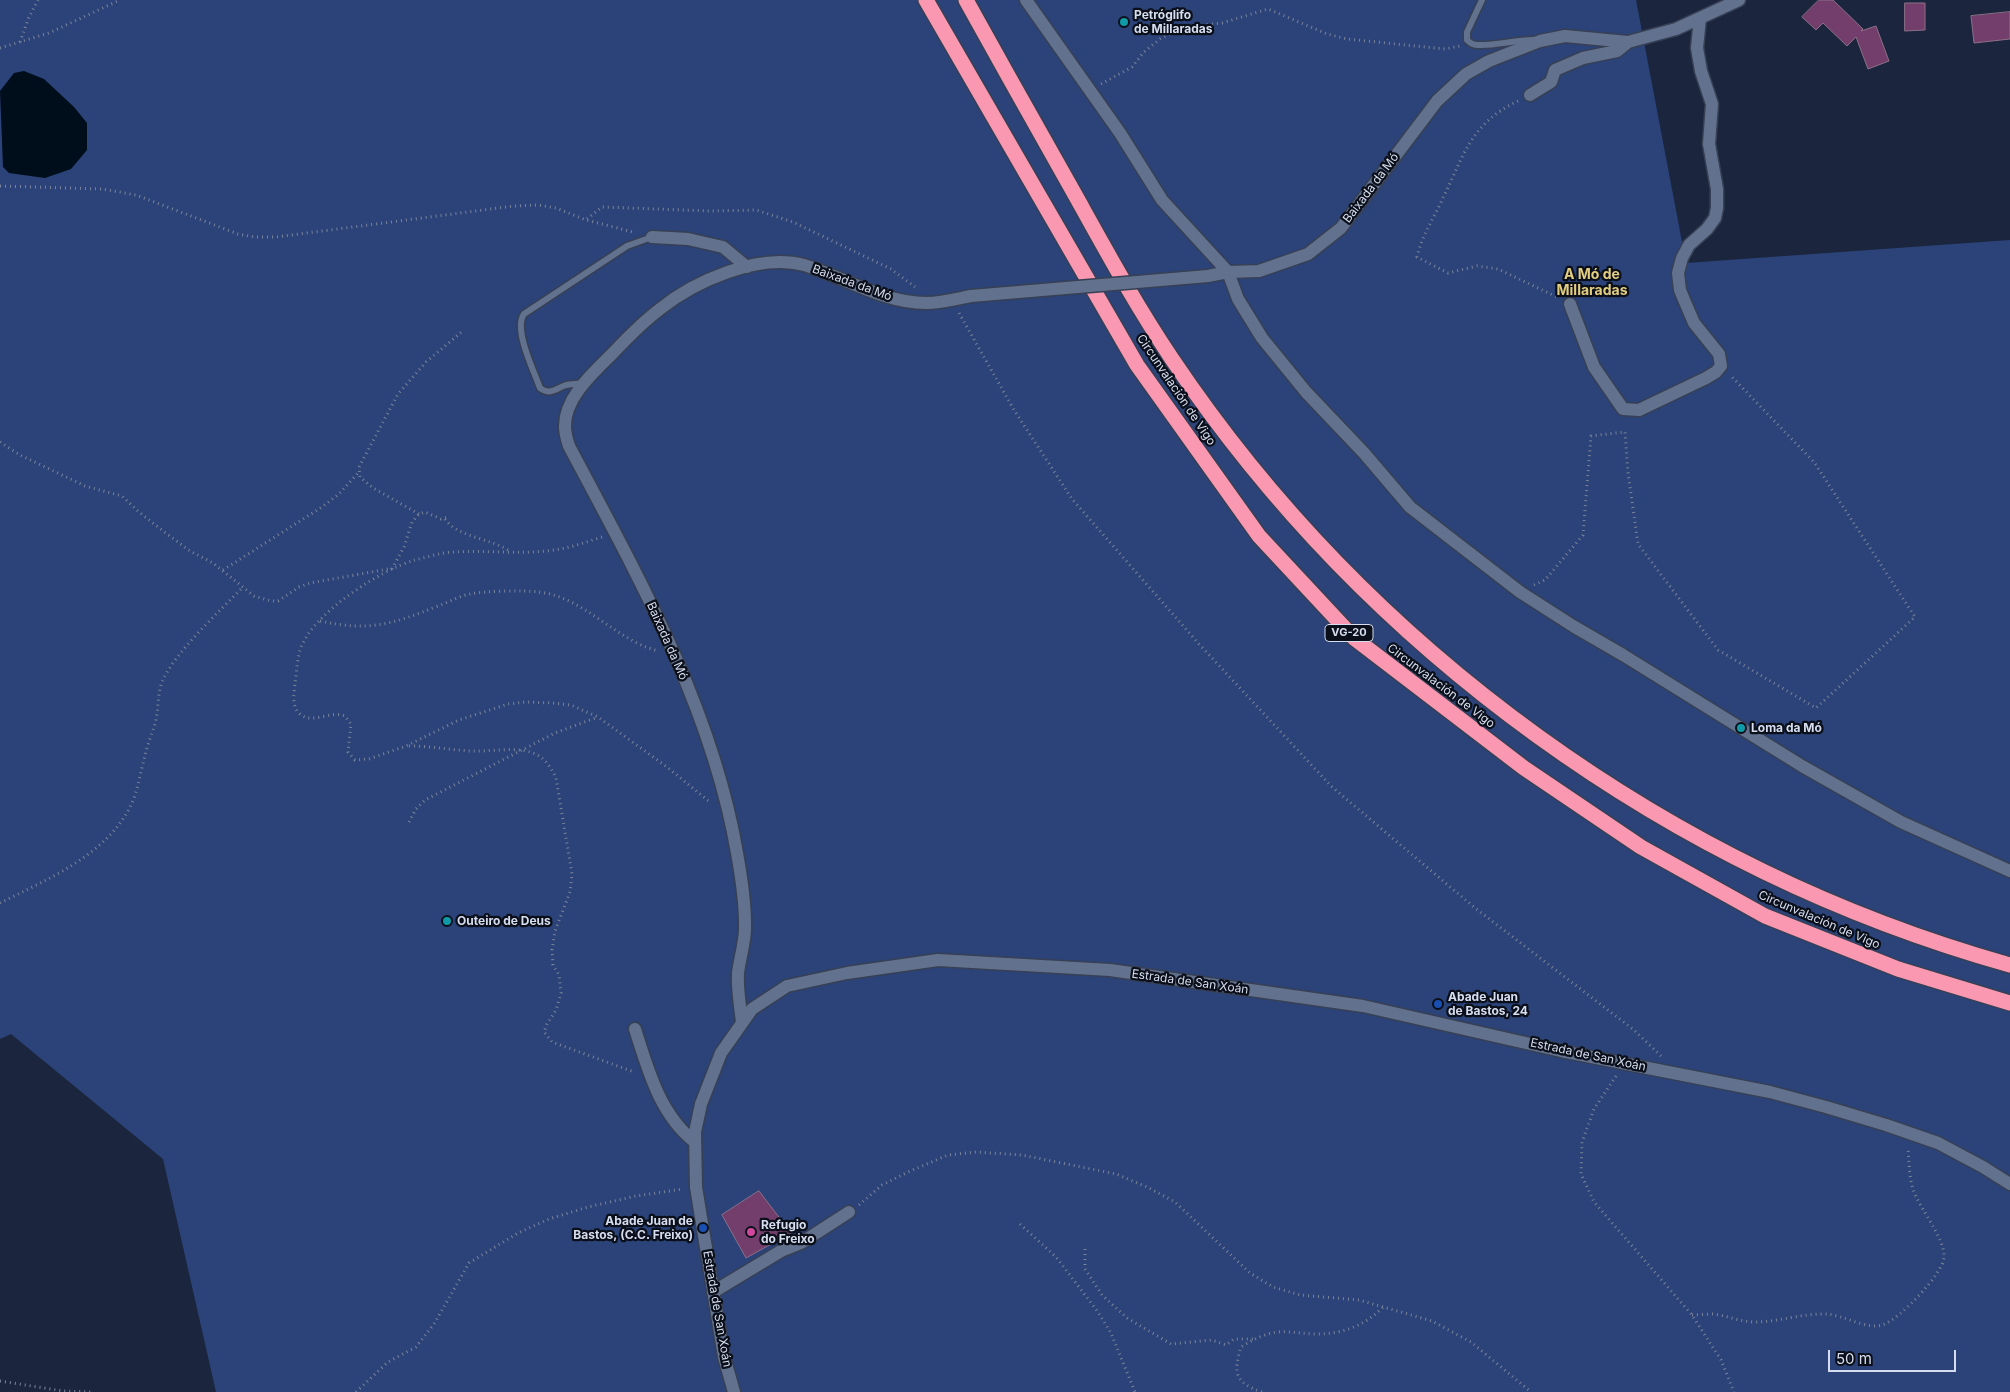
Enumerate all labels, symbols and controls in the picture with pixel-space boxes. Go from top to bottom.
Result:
place label: Petróglifo de Millaradas [1134,8,1212,36]
marker: Petróglifo de Millaradas [1118,16,1130,28]
street label: Baixada da Mó [1340,150,1402,226]
street label: Baixada da Mó [810,262,894,304]
district label: A Mó de Millaradas [1557,267,1627,300]
street label: Circunvalación de Vigo [1133,332,1219,448]
street label: Baixada da Mó [643,600,691,682]
road number: VG-20 [1325,624,1373,641]
street label: Circunvalación de Vigo [1384,641,1498,731]
place label: Loma da Mó [1751,721,1822,735]
marker: Loma da Mó [1735,722,1747,734]
street label: Circunvalación de Vigo [1756,888,1882,952]
place label: Outeiro de Deus [457,914,551,928]
marker: Outeiro de Deus [441,915,453,927]
street label: Estrada de San Xoán [1131,967,1249,997]
place label: Abade Juan de Bastos, 24 [1448,990,1528,1018]
marker: Abade Juan de Bastos, 24 [1432,998,1444,1010]
street label: Estrada de San Xoán [1529,1036,1647,1074]
place label: Abade Juan de Bastos, (C.C. Freixo) [573,1214,693,1242]
place label: Refugio do Freixo [761,1218,815,1246]
marker: Abade Juan de Bastos, (C.C. Freixo) [697,1222,709,1234]
marker: Refugio do Freixo [745,1226,757,1238]
street label: Estrada de San Xoán [700,1250,734,1368]
scale bar [1830,1340,1958,1372]
text: 50 m [1836,1349,1872,1368]

